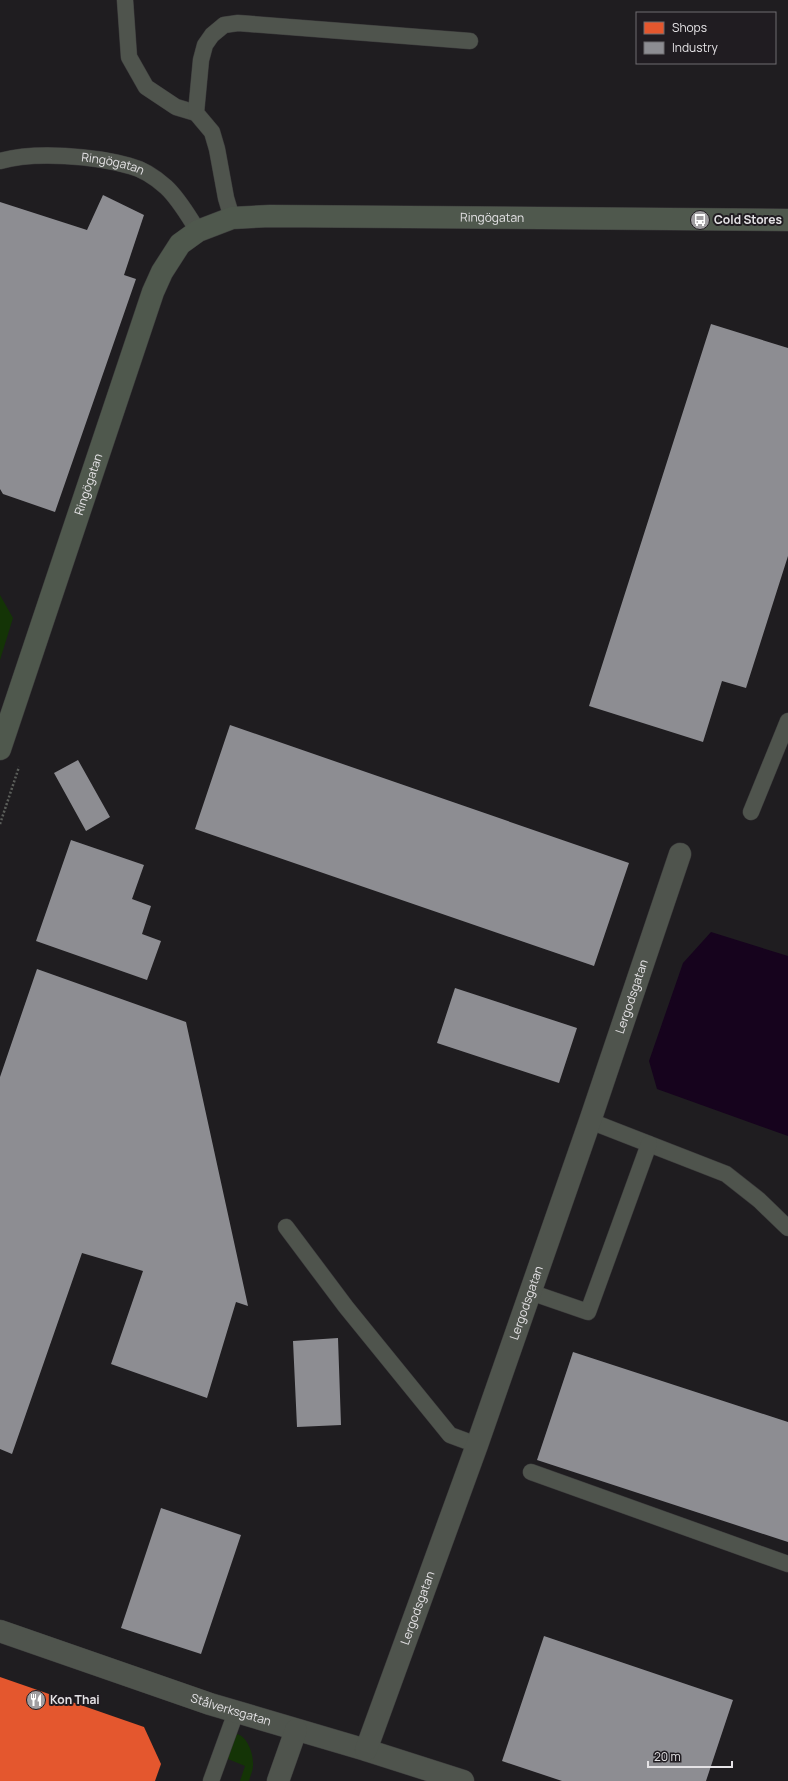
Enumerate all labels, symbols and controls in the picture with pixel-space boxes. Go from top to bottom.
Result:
legend [636,12,776,64]
text: Shops [672,19,707,36]
text: Industry [672,39,718,56]
street label: Ringögatan [81,148,148,179]
street label: Ringögatan [460,208,524,226]
bus stop icon: Cold Stores [689,209,711,231]
place label: Cold Stores [714,211,783,228]
street label: Ringögatan [70,451,106,517]
street label: Lergodsgatan [611,957,652,1036]
street label: Lergodsgatan [505,1263,547,1342]
street label: Lergodsgatan [396,1569,438,1647]
restaurant icon: Kon Thai [25,1689,47,1711]
street label: Stålverksgatan [188,1689,273,1730]
place label: Kon Thai [50,1691,100,1708]
scale bar [648,1743,732,1769]
text: 20 m [654,1748,681,1765]

